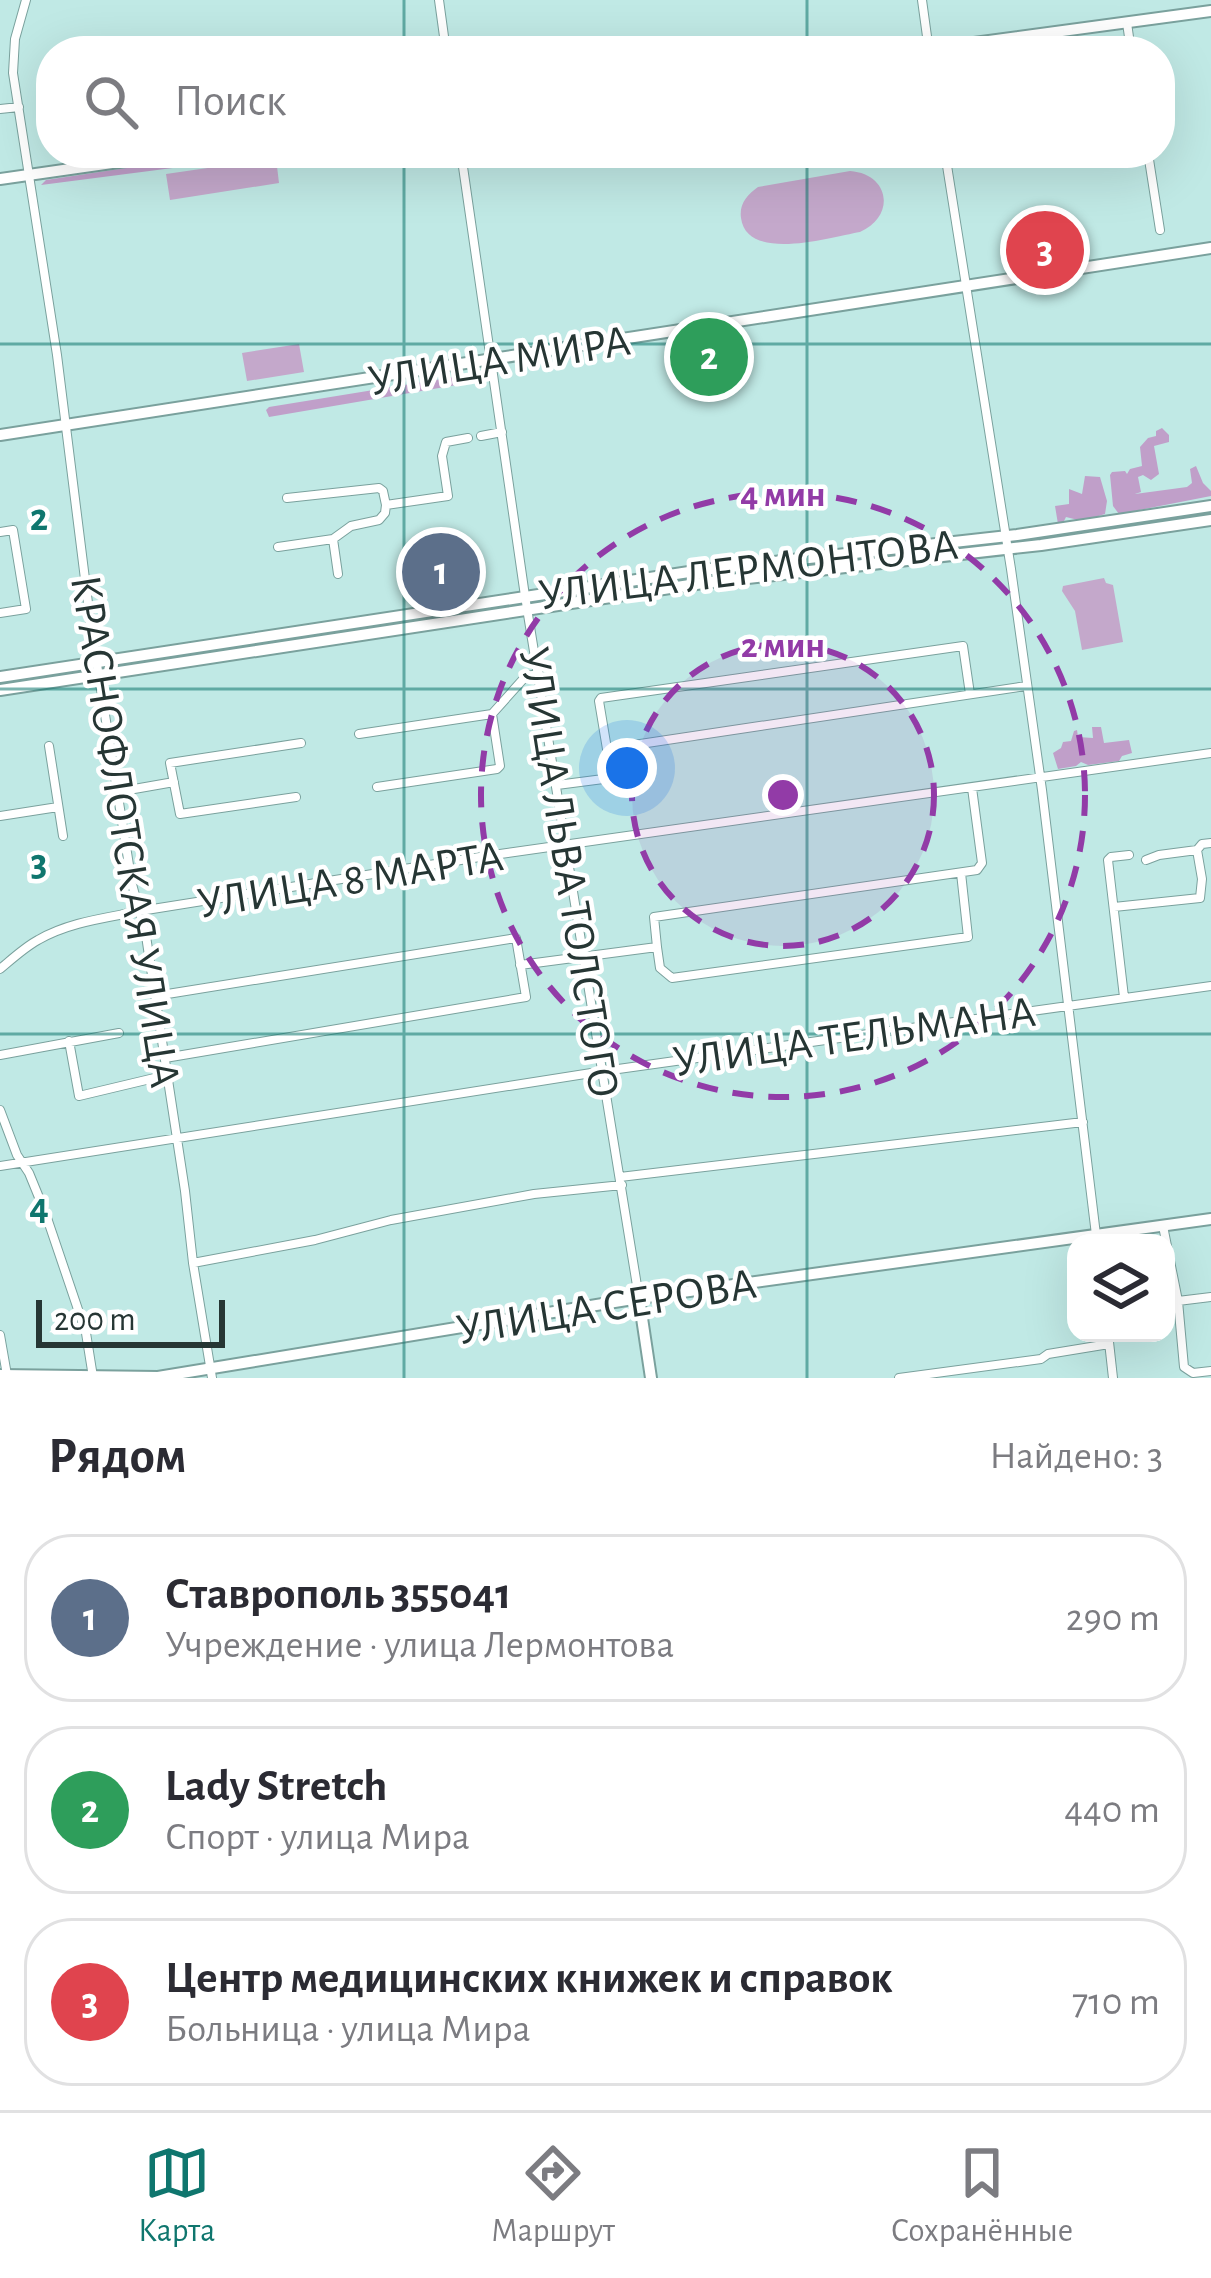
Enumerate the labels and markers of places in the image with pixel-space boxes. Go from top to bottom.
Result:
pin: 3 [1006,205,1084,295]
pin: 2 [670,312,748,402]
pin: 1 [402,527,480,617]
centre of rings [762,774,804,816]

